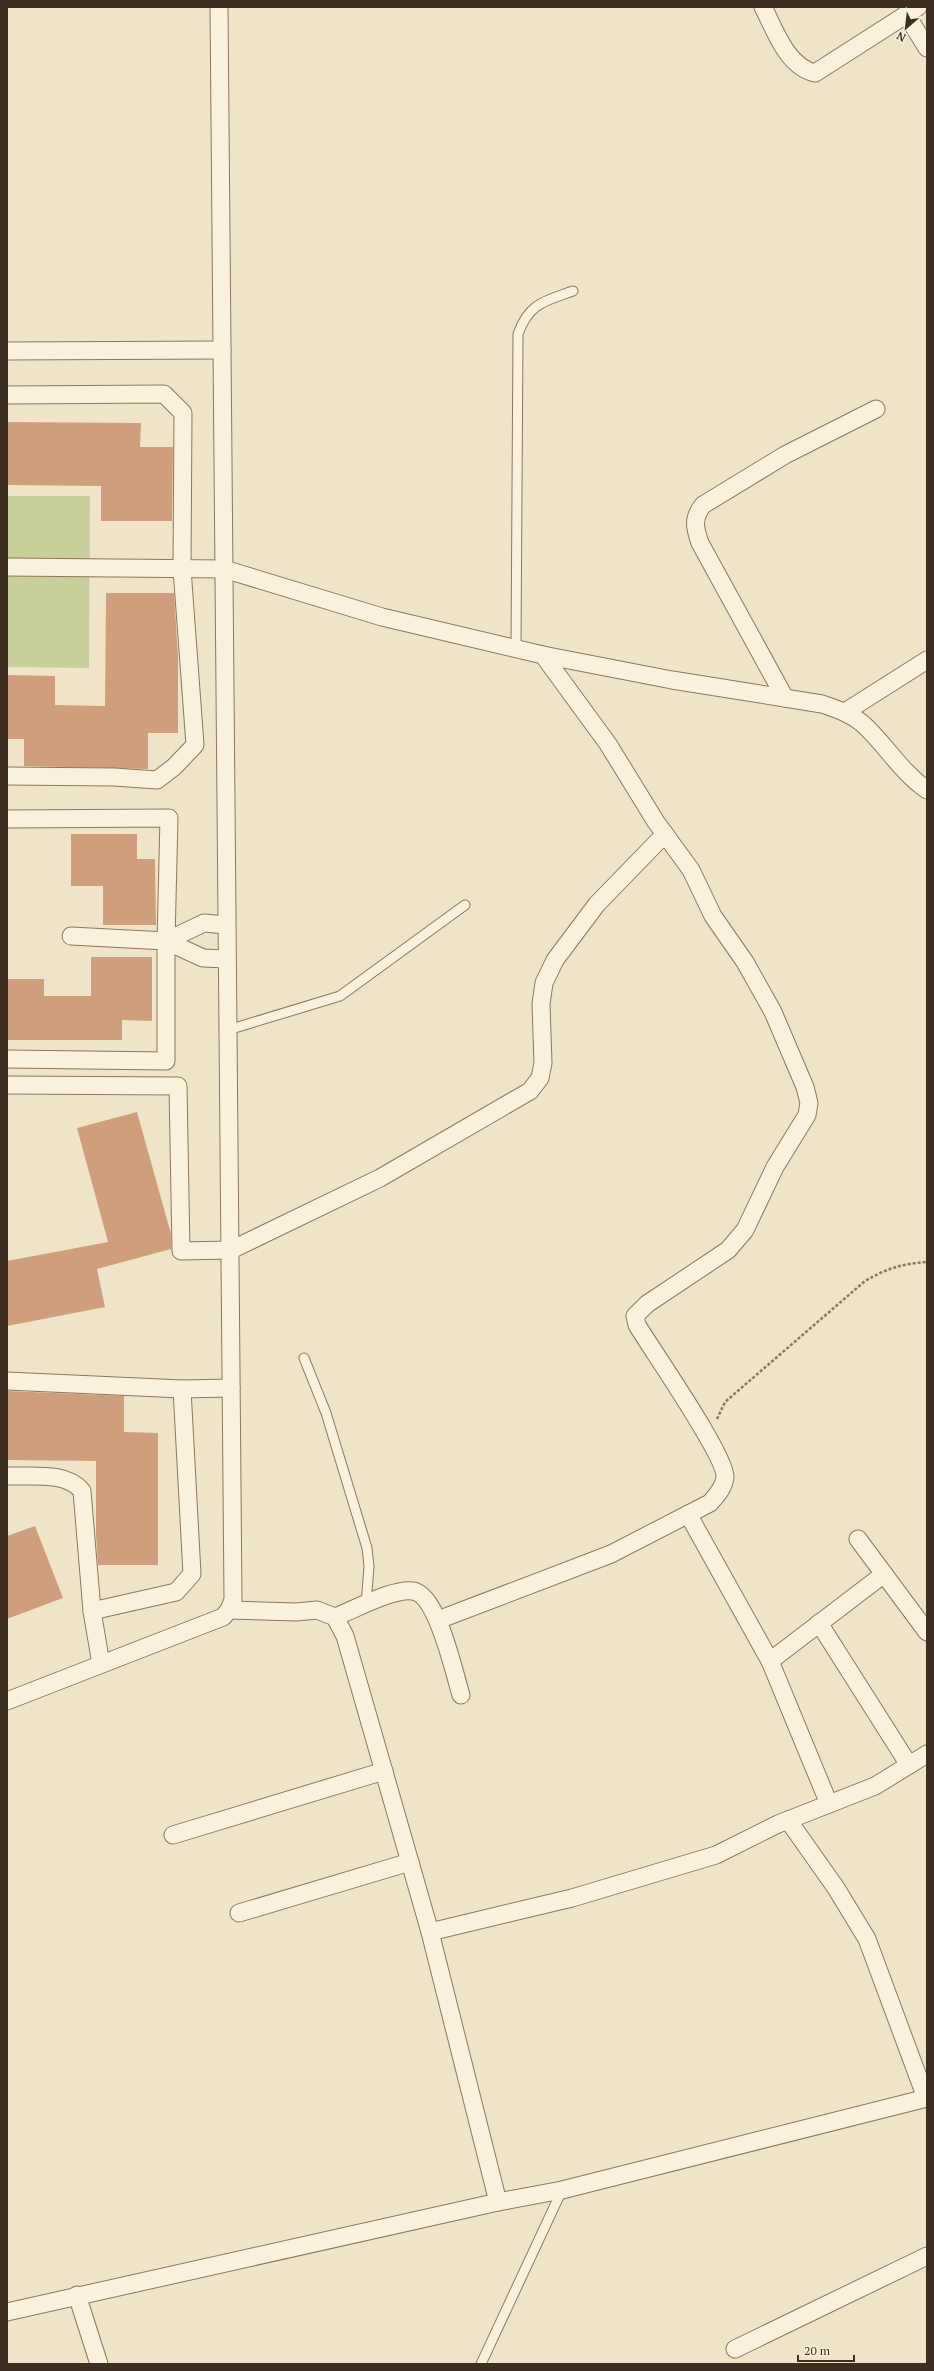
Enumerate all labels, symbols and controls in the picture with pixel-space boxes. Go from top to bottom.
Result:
north arrow [886,8,926,48]
text: N [894,28,908,45]
scale bar [798,2337,854,2363]
text: 20 m [804,2343,831,2358]

